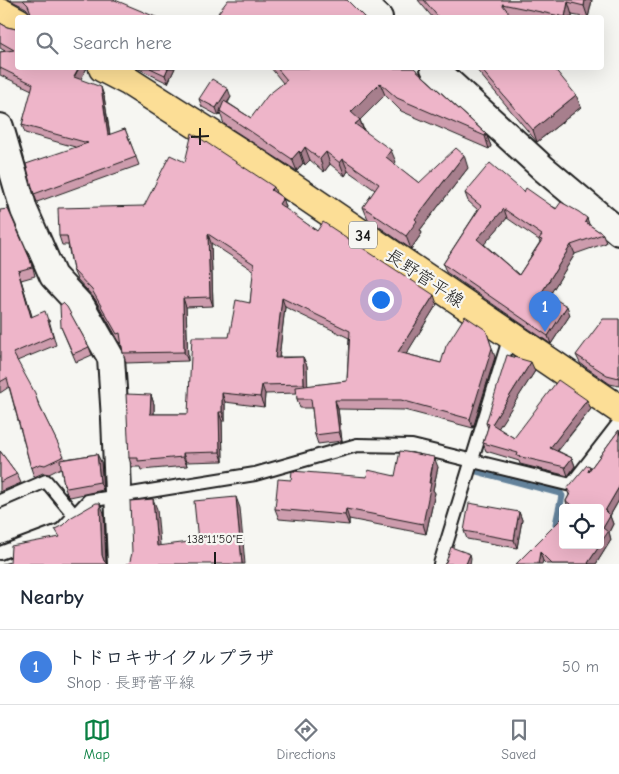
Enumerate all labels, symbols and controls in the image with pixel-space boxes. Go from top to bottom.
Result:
search box [15,15,604,70]
icon: search [33,29,61,57]
text: Search here [73,32,172,54]
road number: 34 [349,222,377,248]
street label: 長野菅平線 [382,245,468,312]
your location [368,287,394,313]
pin: 1 [529,291,561,332]
map controls [559,504,604,549]
button: locate [559,504,604,549]
text: 138°11'50"E [187,532,243,546]
text: Nearby [20,585,84,609]
text: トドロキサイクルプラザ [67,647,274,669]
text: 1 [33,658,39,676]
text: 50 m [562,658,599,676]
text: Shop · 長野菅平線 [67,674,195,692]
tab: Map [83,716,111,763]
tab: Directions [276,716,336,763]
tab: Saved [501,716,536,763]

